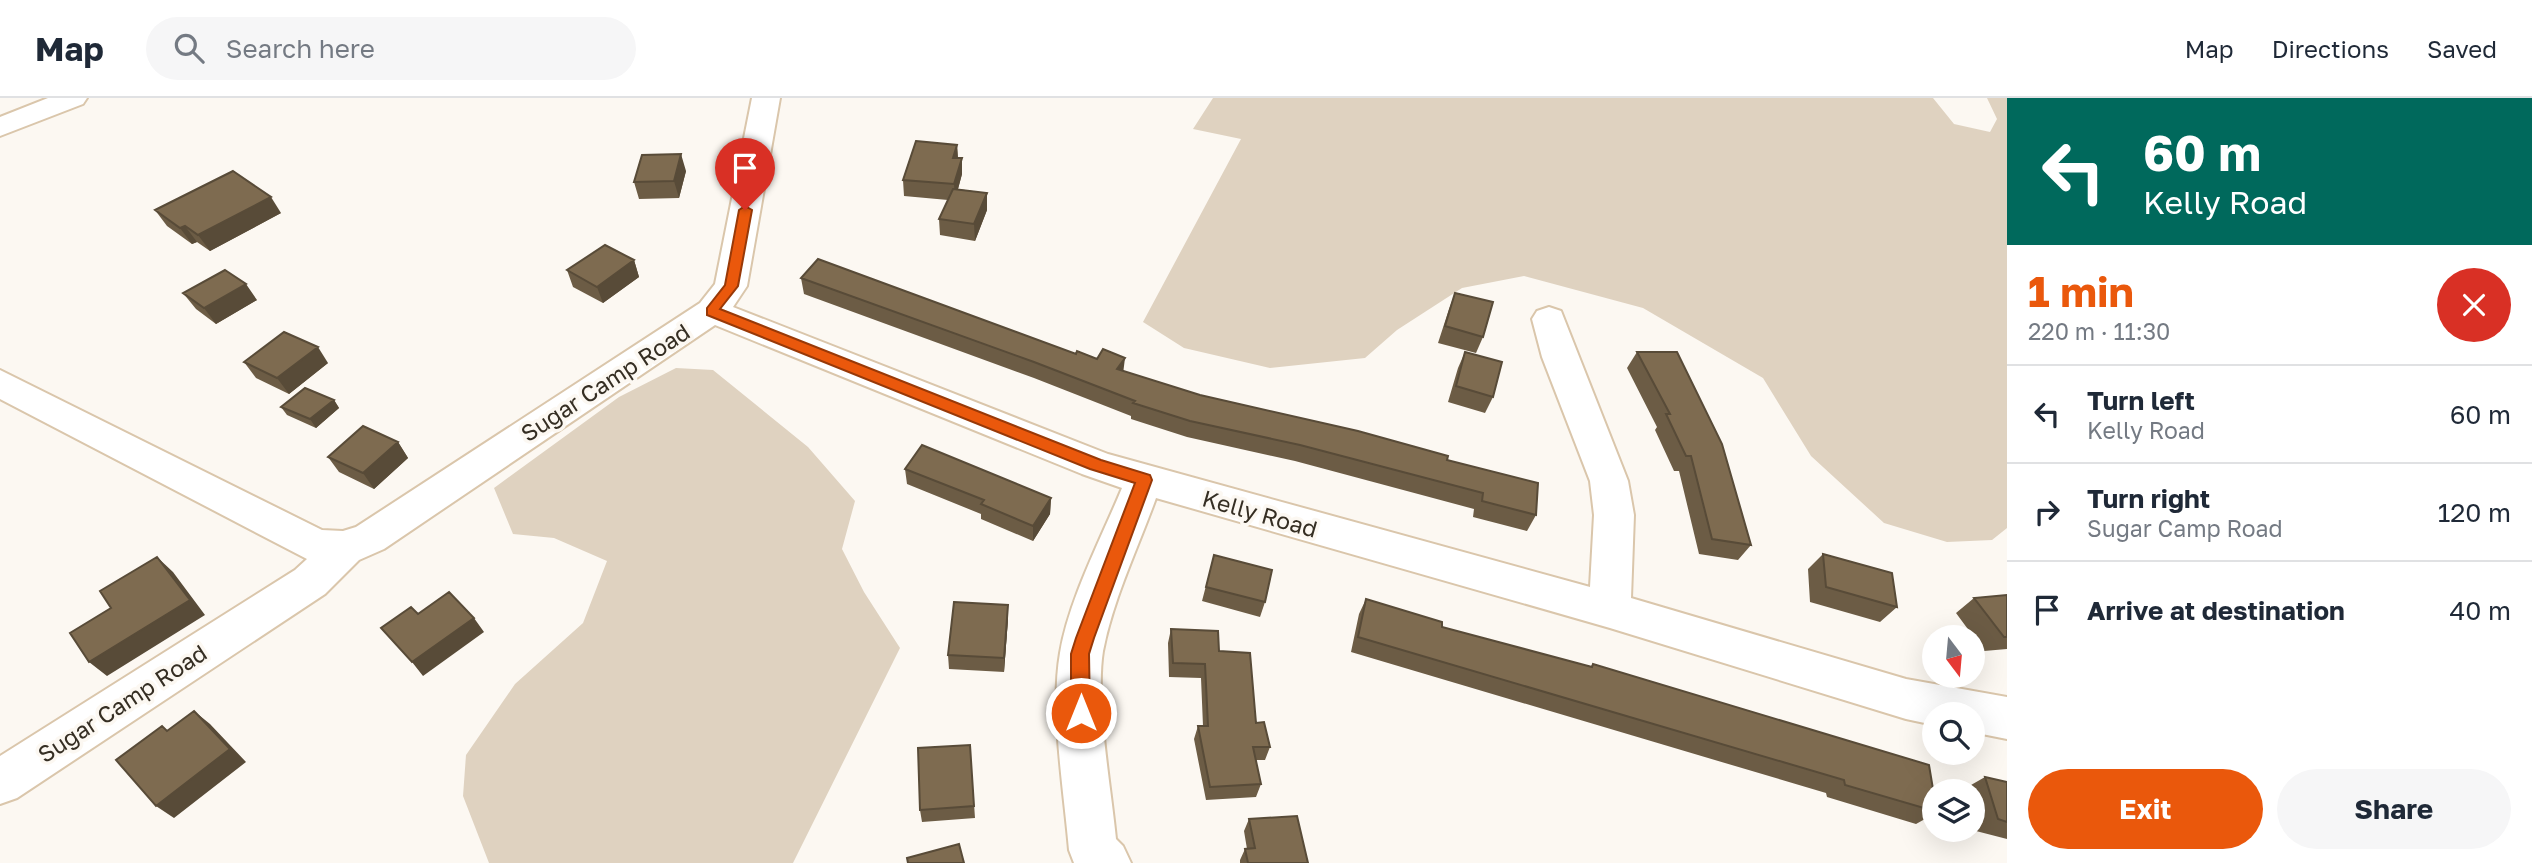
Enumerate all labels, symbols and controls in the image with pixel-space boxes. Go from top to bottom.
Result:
search box [146,17,636,80]
text: Map [35,29,104,68]
icon: search [170,29,208,67]
text: Search here [226,33,375,64]
text: Map [2185,34,2234,63]
text: Directions [2272,34,2389,63]
text: Saved [2427,34,2497,63]
text: 60 m [2143,123,2261,182]
icon: left [2028,126,2119,217]
pin [715,138,775,210]
icon: arrive [726,149,764,187]
text: Kelly Road [2143,183,2307,221]
text: 1 min [2028,266,2134,316]
button: close [2437,268,2511,342]
street label: Sugar Camp Road [515,317,695,447]
text: 220 m · 11:30 [2028,317,2170,345]
text: Turn left [2087,385,2195,416]
icon: left [2028,395,2066,433]
text: 60 m [2450,399,2511,430]
text: Kelly Road [2087,416,2205,444]
street label: Kelly Road [1199,483,1321,543]
text: Turn right [2087,483,2210,514]
icon: right [2028,493,2066,531]
text: 120 m [2438,497,2511,528]
text: Sugar Camp Road [2087,514,2283,542]
icon: arrive [2028,591,2066,629]
text: Arrive at destination [2087,595,2345,626]
text: 40 m [2450,595,2511,626]
north arrow [1922,625,1984,688]
map controls [1922,625,1985,842]
street label: Sugar Camp Road [32,638,212,768]
position arrow [1044,676,1118,750]
button: search [1922,702,1985,765]
button: Exit [2028,769,2263,849]
button: Share [2277,769,2511,849]
button: layers [1922,779,1985,842]

